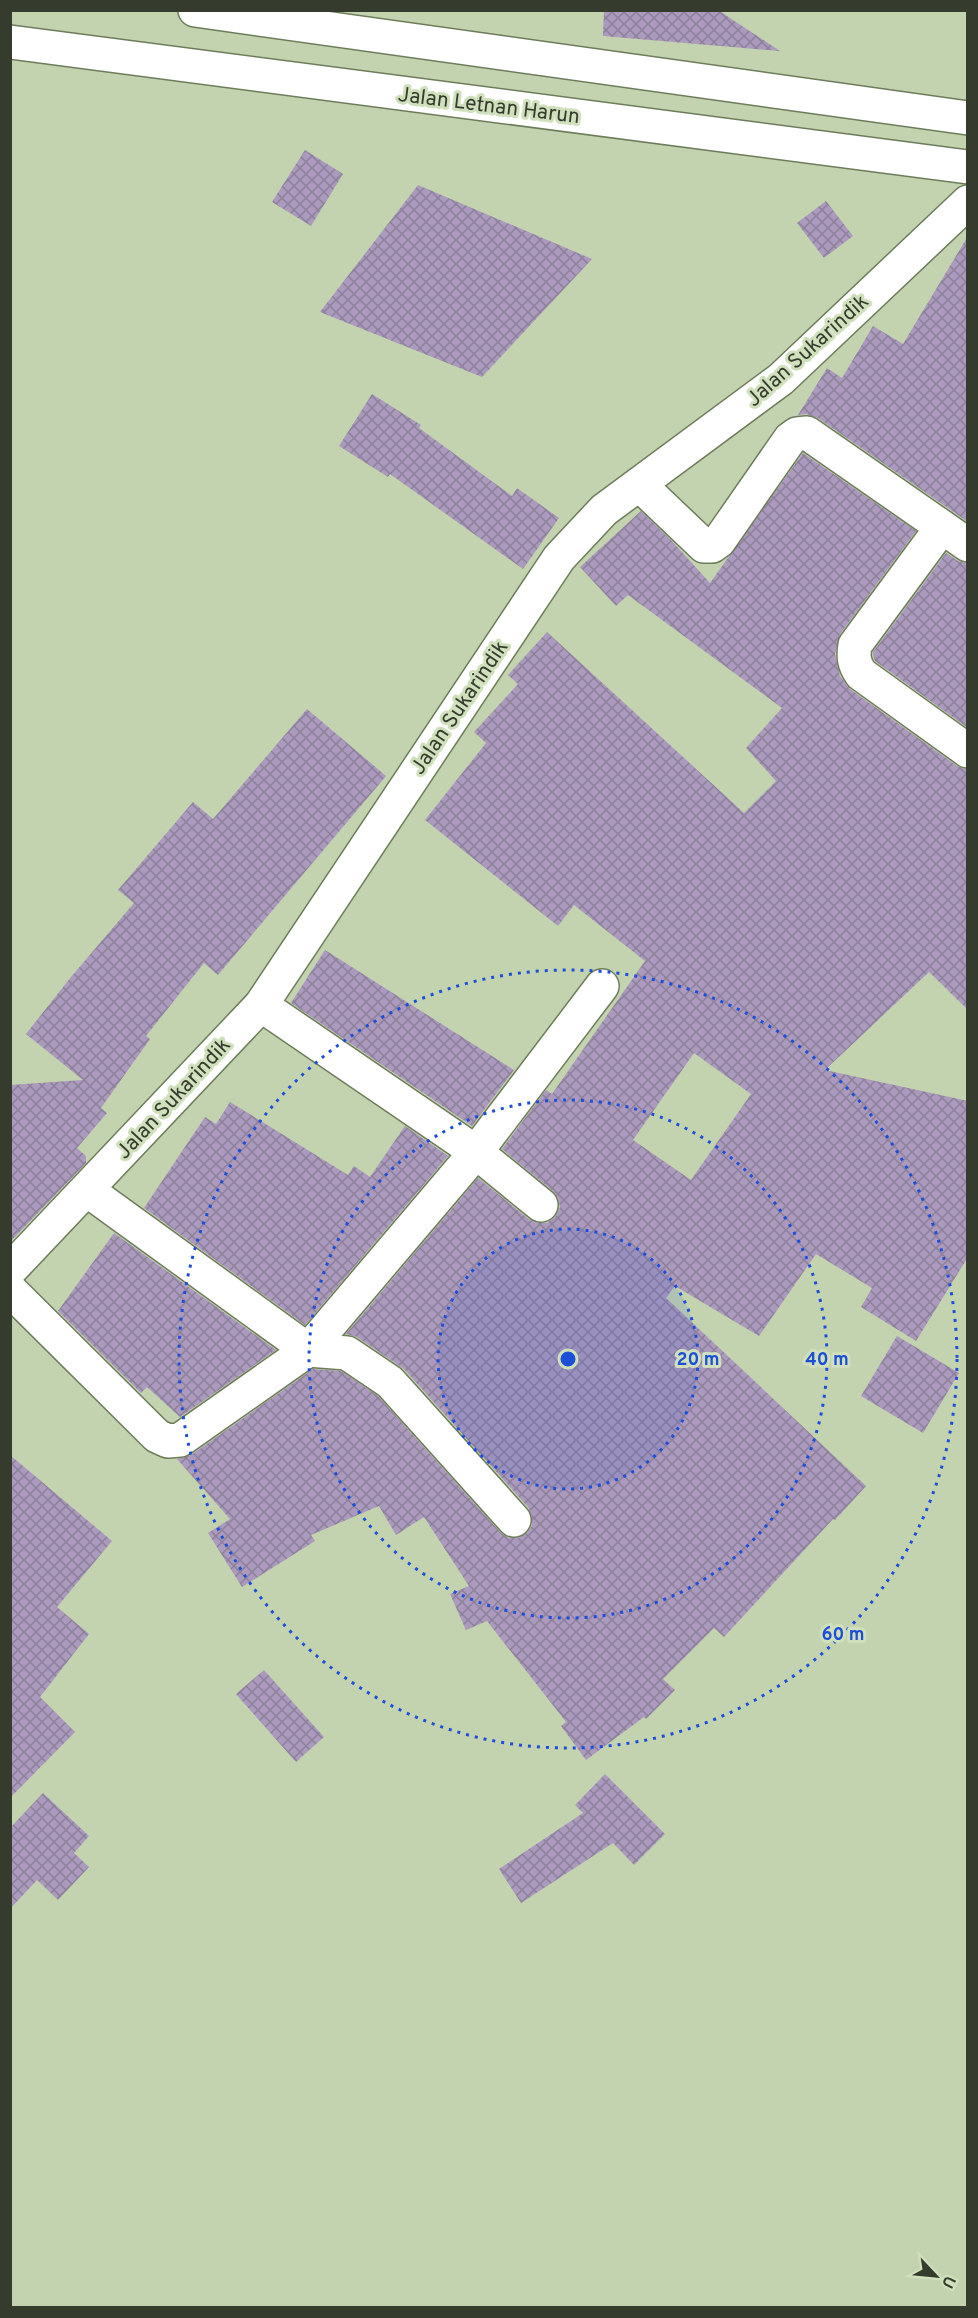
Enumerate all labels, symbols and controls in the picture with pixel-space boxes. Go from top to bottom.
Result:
street label: Jalan Letnan Harun [396,82,581,131]
street label: Jalan Sukarindik [741,289,875,413]
street label: Jalan Sukarindik [405,636,515,780]
street label: Jalan Sukarindik [111,1033,237,1165]
centre of rings [558,1349,578,1369]
text: 20 m [676,1349,720,1372]
text: 40 m [805,1349,849,1372]
text: 60 m [821,1624,865,1647]
north arrow [906,2246,966,2306]
text: U [936,2272,959,2291]

